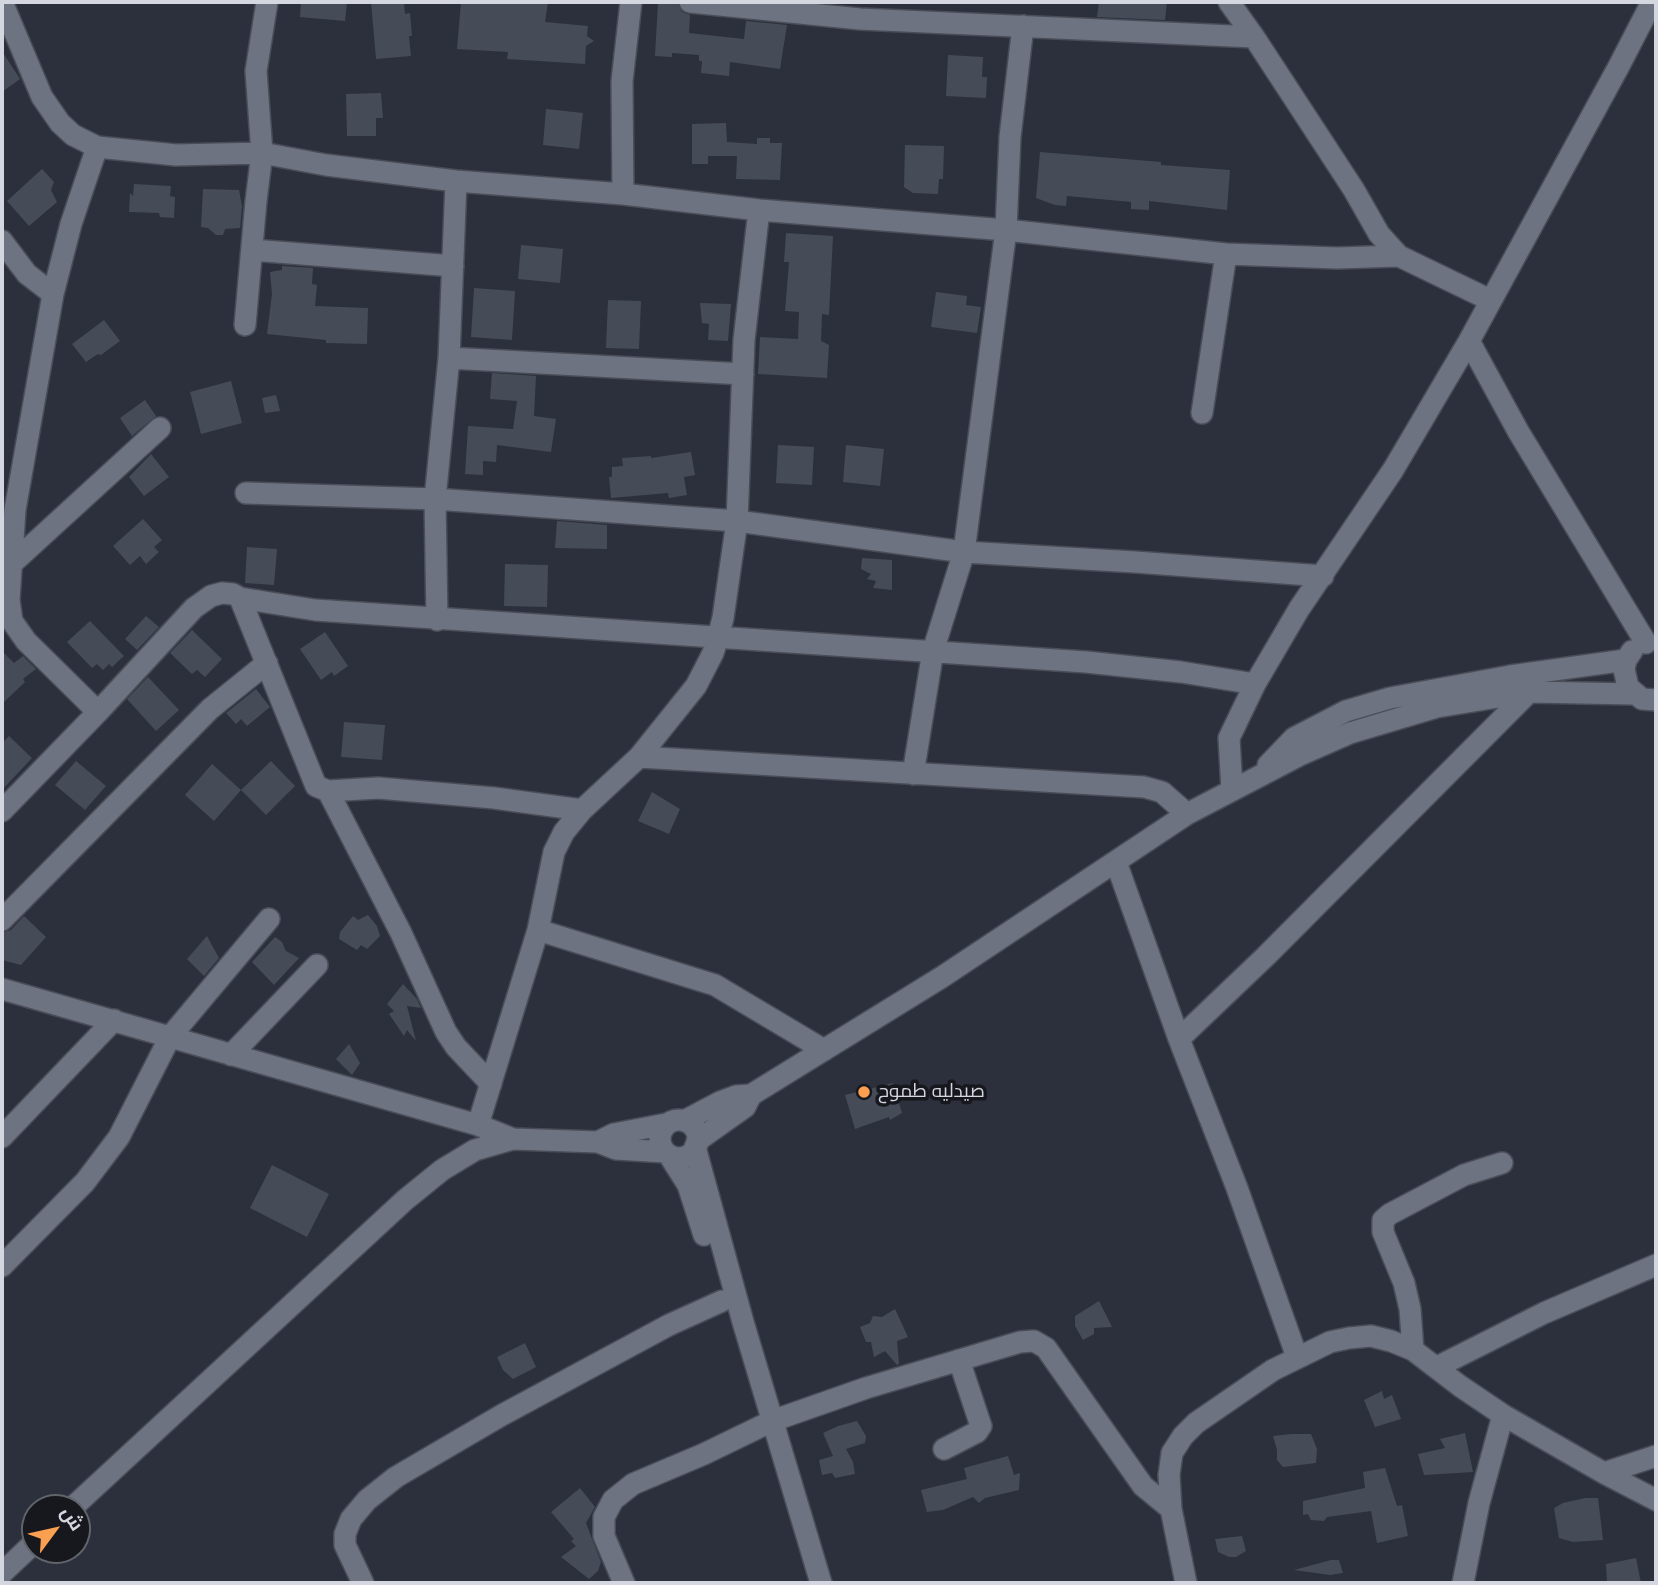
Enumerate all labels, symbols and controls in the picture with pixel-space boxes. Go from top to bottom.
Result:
place label: صيدليه طموح [878,1081,985,1103]
marker: صيدليه طموح [856,1084,872,1100]
north arrow [21,1494,91,1564]
text: ش [54,1501,89,1536]

